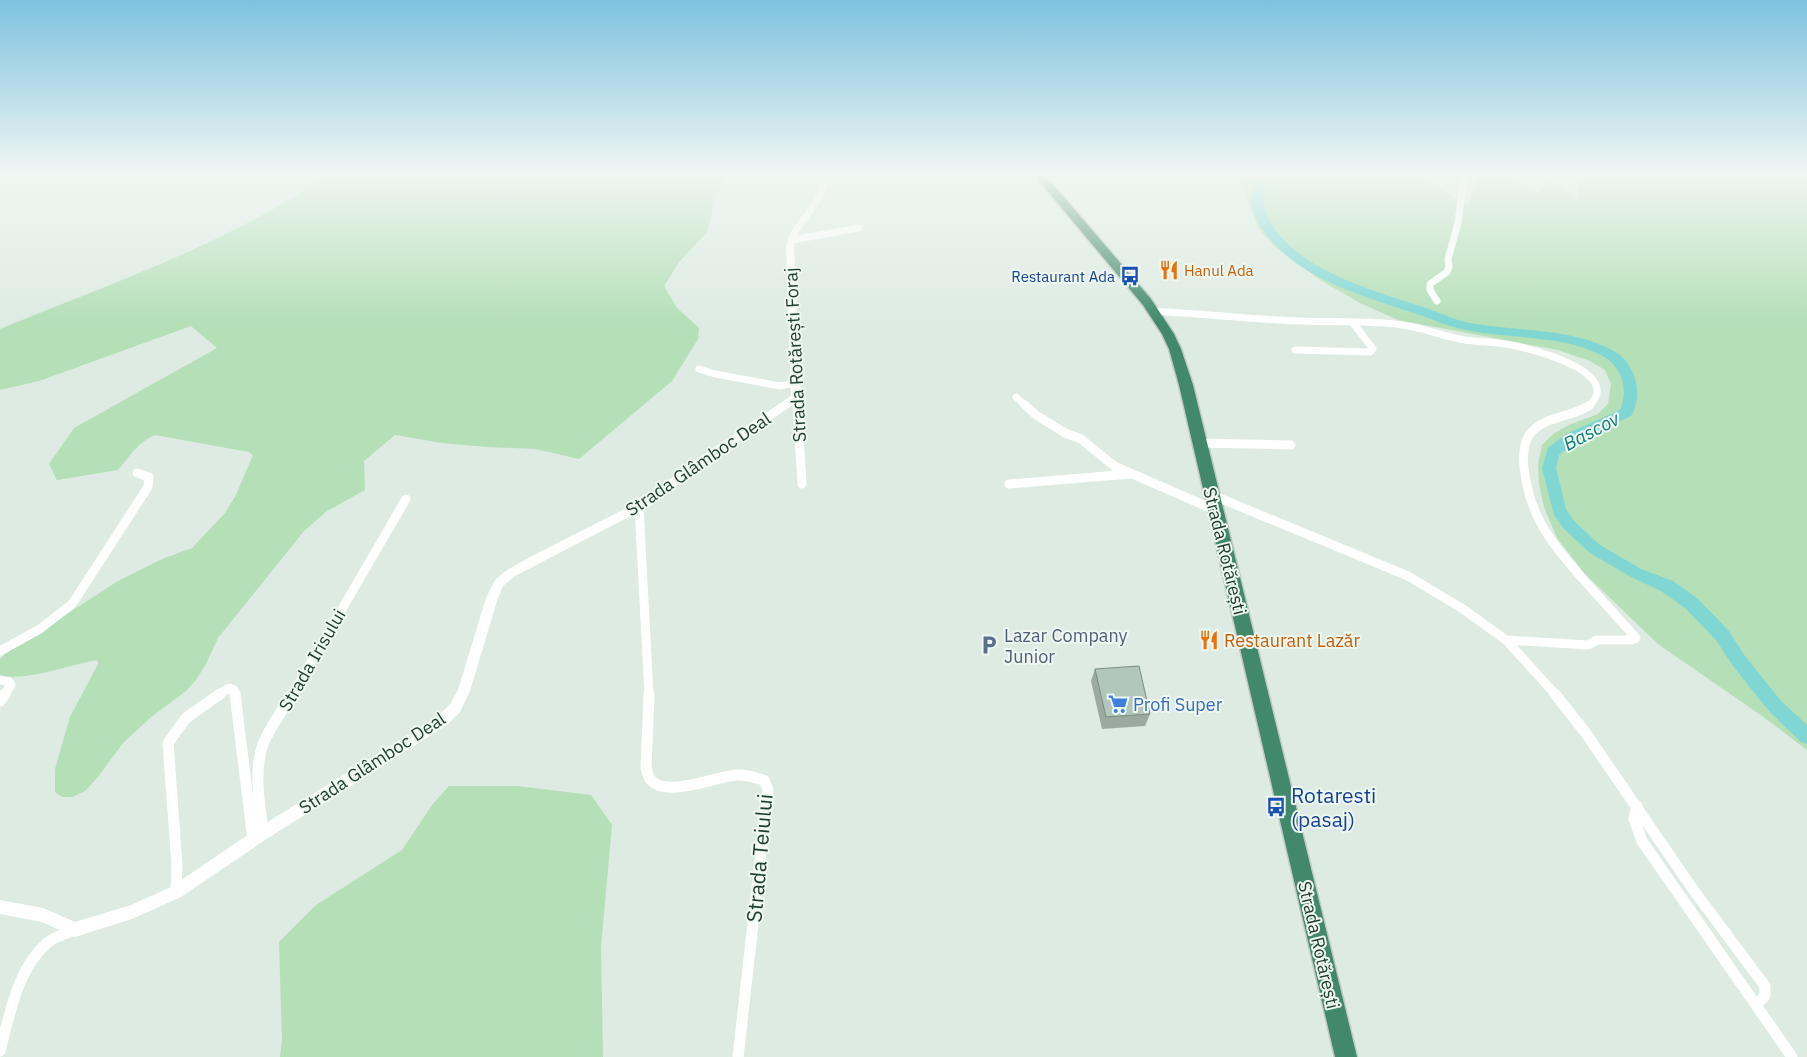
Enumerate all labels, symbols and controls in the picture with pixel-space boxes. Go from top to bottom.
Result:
restaurant icon: Hanul Ada [1158,259,1180,281]
place label: Hanul Ada [1184,261,1254,280]
bus stop icon: Restaurant Ada [1119,265,1141,287]
street label: Strada Rotărești Foraj [779,267,811,443]
place label: Restaurant Ada [1011,267,1115,286]
water label: Bascov [1559,406,1624,456]
street label: Strada Glâmboc Deal [621,407,775,521]
street label: Strada Rotărești [1198,485,1252,617]
street label: Strada Irisului [274,605,350,715]
place label: Lazar Company Junior [1004,624,1128,668]
restaurant icon: Restaurant Lazăr [1198,629,1220,651]
place label: Restaurant Lazăr [1224,629,1360,652]
parking icon: Lazar Company Junior [978,634,1000,656]
supermarket icon: Profi Super [1107,693,1129,715]
place label: Profi Super [1133,693,1223,716]
street label: Strada Glâmboc Deal [294,707,450,819]
place label: Rotaresti (pasaj) [1291,781,1376,833]
street label: Strada Teiului [739,793,779,923]
bus stop icon: Rotaresti (pasaj) [1265,796,1287,818]
street label: Strada Rotărești [1293,879,1345,1011]

